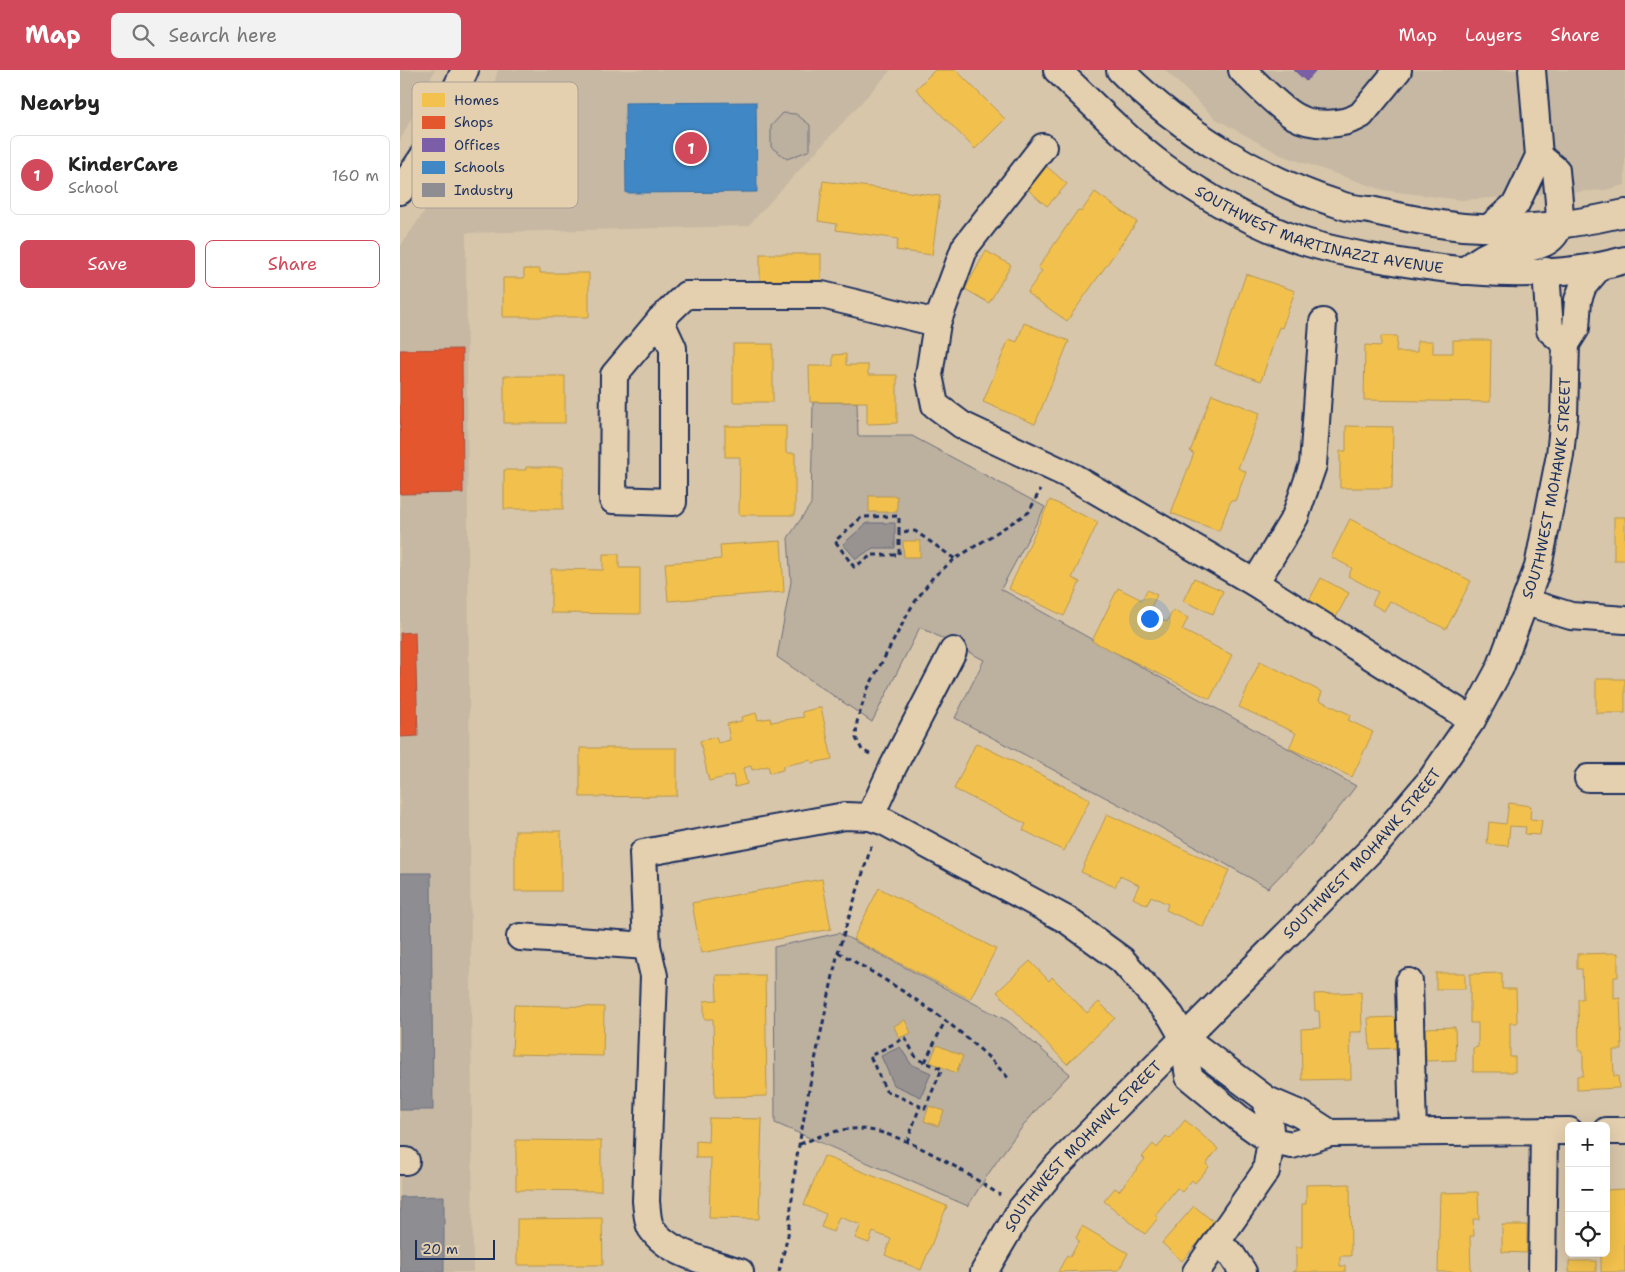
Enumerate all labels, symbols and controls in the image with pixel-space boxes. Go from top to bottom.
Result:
search box [111,13,461,58]
text: Map [25,19,81,51]
icon: search [129,21,157,49]
text: Search here [169,23,277,48]
text: Map [1399,23,1437,47]
text: Layers [1465,23,1522,47]
text: Share [1550,23,1600,47]
legend [412,82,578,208]
text: Nearby [20,89,100,117]
text: Homes [454,91,499,109]
text: Shops [454,113,493,131]
pin: 1 [675,129,707,167]
text: Offices [454,136,500,154]
text: KinderCare [68,152,178,177]
text: Schools [454,158,505,176]
text: 1 [33,165,41,186]
text: 160 m [332,165,379,186]
text: School [68,177,118,198]
text: Industry [454,181,513,199]
street label: SOUTHWEST MARTINAZZI AVENUE [1191,181,1445,278]
button: Save [20,240,195,288]
button: Share [205,240,380,288]
street label: SOUTHWEST MOHAWK STREET [1517,377,1575,602]
your location [1137,606,1163,632]
street label: SOUTHWEST MOHAWK STREET [1278,764,1446,943]
street label: SOUTHWEST MOHAWK STREET [1000,1056,1166,1235]
map controls [1565,1122,1610,1257]
button: + [1565,1122,1610,1167]
button: − [1565,1167,1610,1212]
button: locate [1565,1212,1610,1257]
scale bar [415,1237,495,1260]
text: 20 m [422,1240,458,1258]

